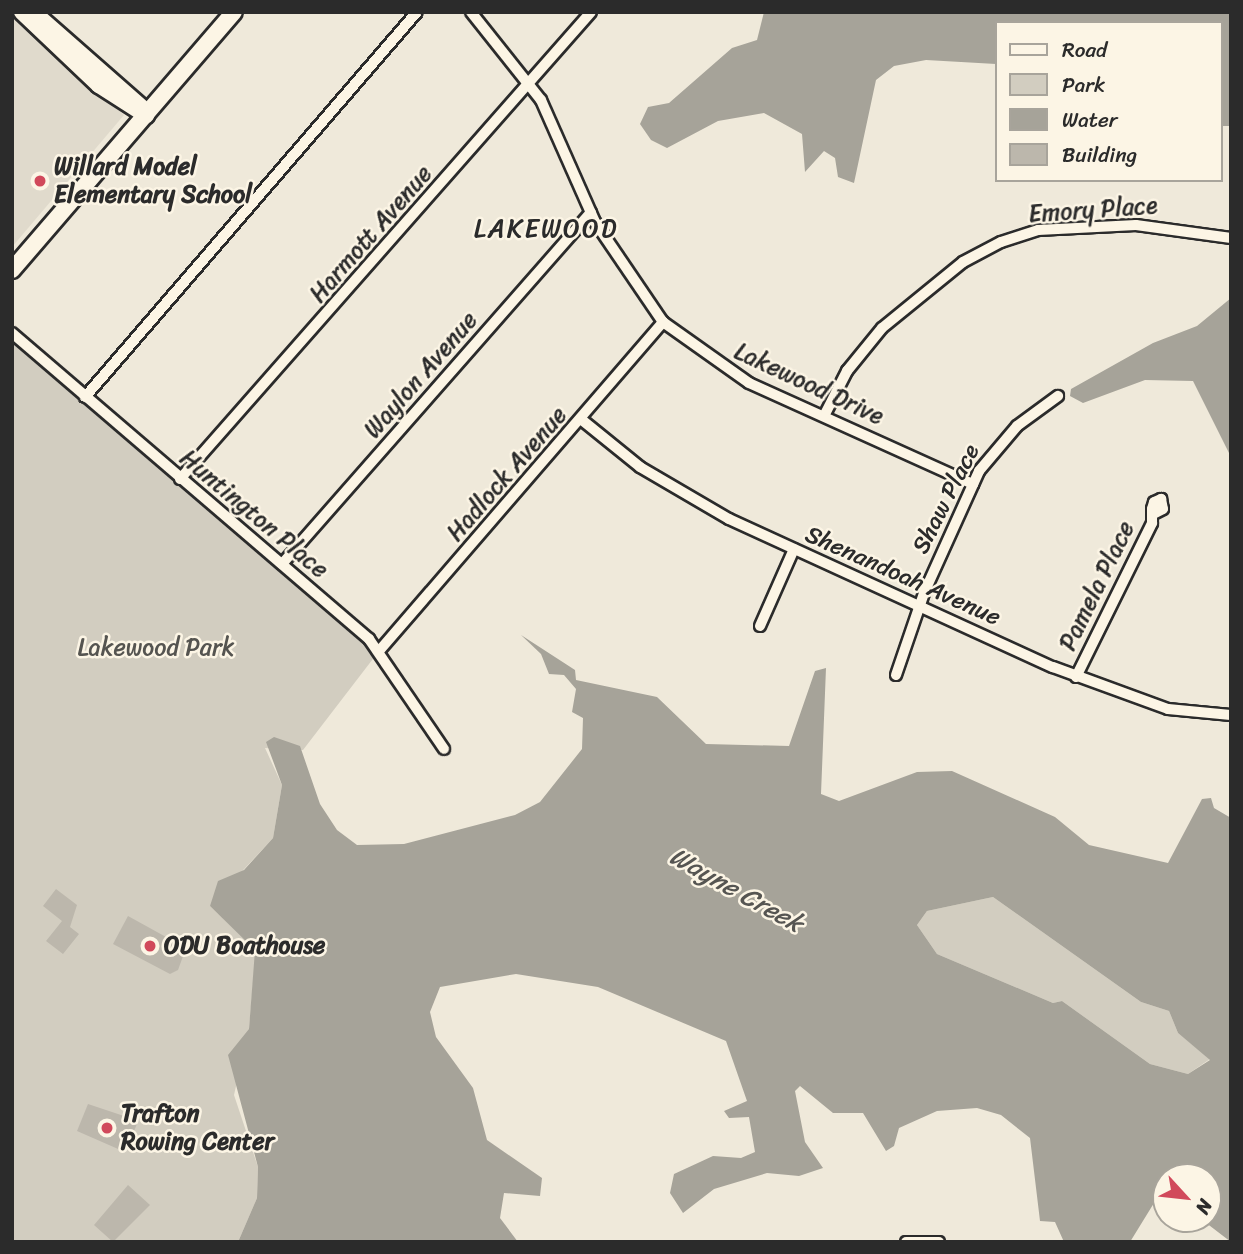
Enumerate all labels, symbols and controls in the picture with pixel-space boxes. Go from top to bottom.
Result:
legend [995,21,1222,182]
text: Road [1062,31,1107,69]
text: Park [1062,66,1105,104]
text: Water [1062,101,1117,139]
text: Building [1062,136,1137,174]
place label: Willard Model Elementary School [54,153,252,209]
street label: Harmott Avenue [304,160,438,308]
marker: Willard Model Elementary School [32,173,48,189]
street label: Emory Place [1027,191,1159,229]
district label: LAKEWOOD [474,213,618,245]
street label: Waylon Avenue [358,306,484,444]
street label: Lakewood Drive [729,337,889,431]
street label: Hadlock Avenue [441,401,573,547]
street label: Shaw Place [906,439,986,559]
street label: Huntington Place [174,444,334,584]
street label: Pamela Place [1053,517,1141,655]
street label: Shenandoah Avenue [801,520,1005,632]
park label: Lakewood Park [78,634,234,662]
water label: Wayne Creek [664,840,808,940]
place label: ODU Boathouse [164,932,325,960]
marker: ODU Boathouse [142,938,158,954]
place label: Trafton Rowing Center [121,1100,275,1156]
marker: Trafton Rowing Center [99,1120,115,1136]
north arrow [1152,1163,1222,1233]
text: N [1187,1193,1222,1220]

